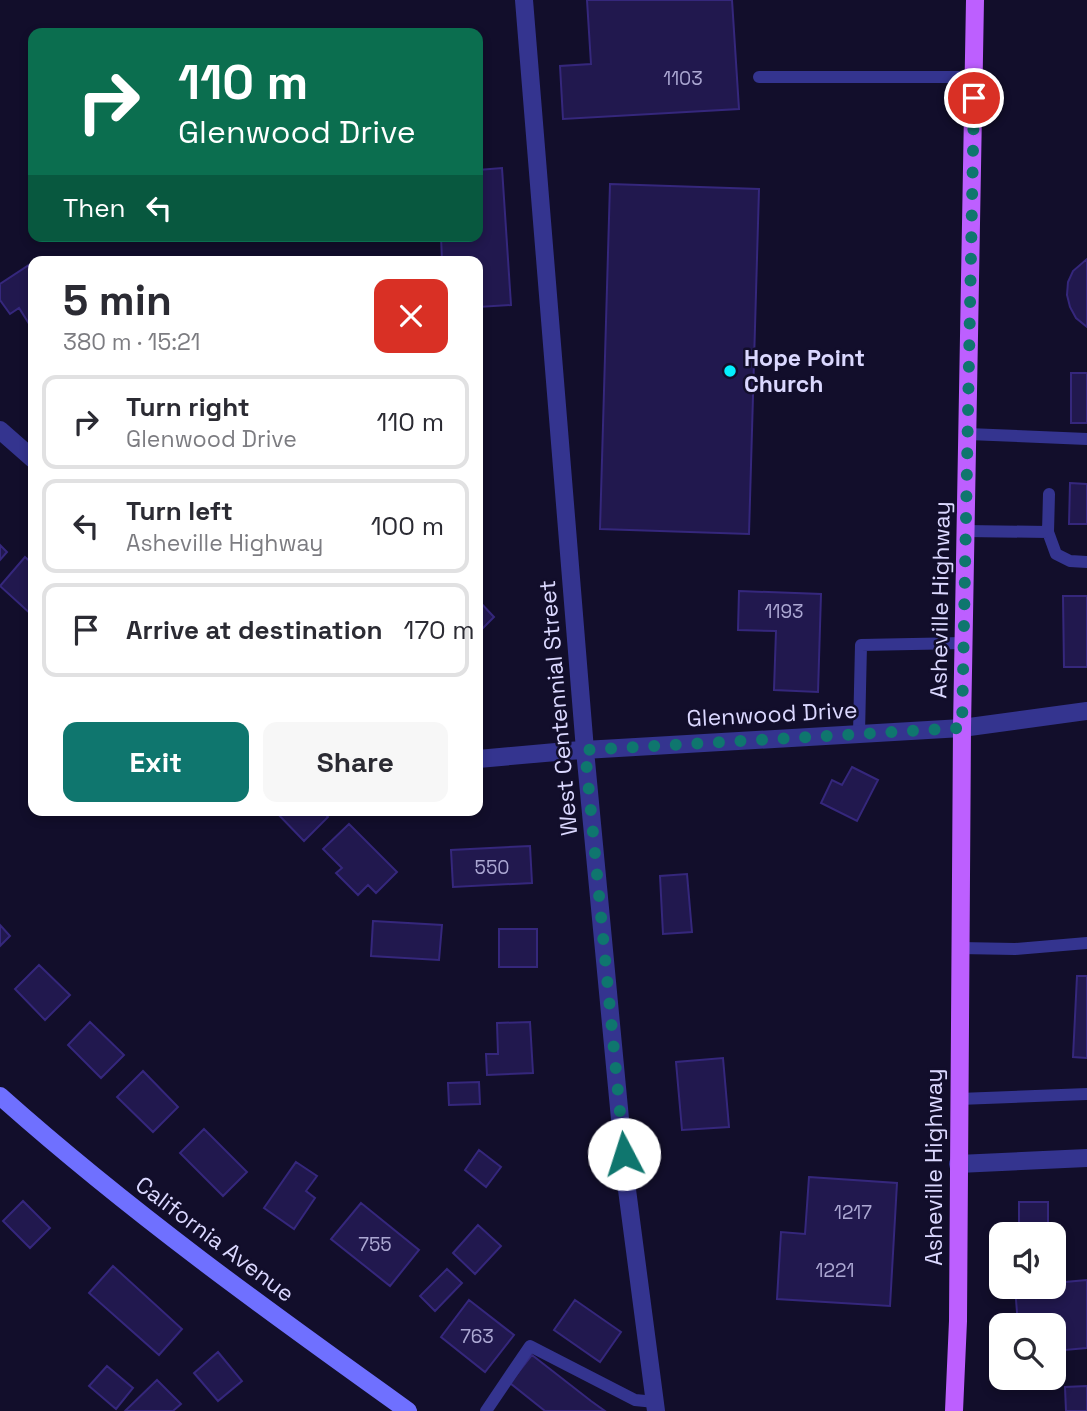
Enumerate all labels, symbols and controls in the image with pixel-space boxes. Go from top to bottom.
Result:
text: 110 m [178,51,308,113]
icon: right [63,56,154,147]
house number: 1103 [663,66,703,91]
pin [944,68,1004,128]
icon: arrive [955,79,993,117]
text: Glenwood Drive [178,112,416,152]
icon: left [140,189,178,227]
text: Then [63,191,126,225]
text: 5 min [63,274,172,327]
button: close [374,279,448,353]
text: 380 m · 15:21 [63,327,200,357]
place label: Hope Point Church [744,343,865,399]
marker: Hope Point Church [722,363,738,379]
text: Turn right [126,390,250,424]
icon: right [67,403,105,441]
text: 110 m [377,405,444,439]
text: Glenwood Drive [126,424,297,454]
text: Turn left [126,494,233,528]
street label: Asheville Highway [923,501,957,699]
icon: left [67,507,105,545]
text: 100 m [371,509,444,543]
text: Asheville Highway [126,528,323,558]
street label: West Centennial Street [532,579,584,837]
house number: 1193 [765,599,804,624]
icon: arrive [67,611,105,649]
text: Arrive at destination [126,613,383,647]
text: 170 m [404,613,475,647]
street label: Glenwood Drive [686,695,858,733]
button: Exit [63,722,249,802]
button: Share [263,722,448,802]
house number: 550 [475,855,509,880]
street label: Asheville Highway [919,1068,949,1266]
position arrow [587,1117,661,1191]
street label: California Avenue [129,1169,301,1309]
house number: 1217 [834,1200,872,1225]
map controls [989,1222,1066,1390]
button: sound [989,1222,1066,1299]
house number: 755 [358,1232,392,1257]
house number: 1221 [816,1258,854,1283]
button: search [989,1313,1066,1390]
house number: 763 [460,1324,494,1349]

